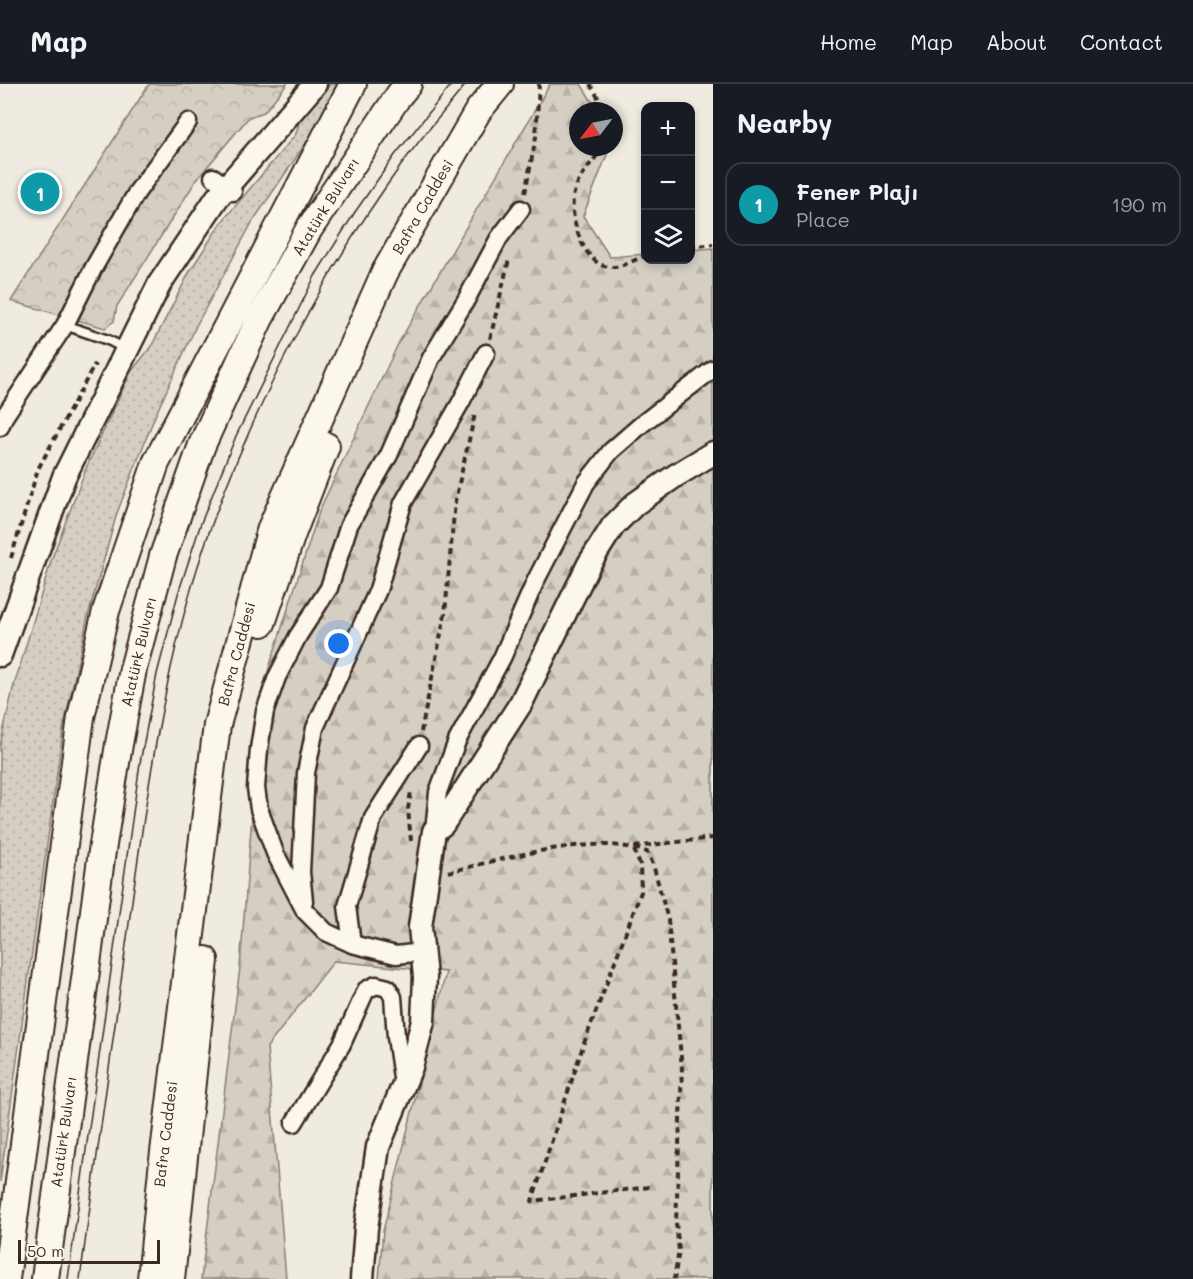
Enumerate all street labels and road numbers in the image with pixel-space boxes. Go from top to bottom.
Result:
street label: Atatürk Bulvarı [287,154,363,259]
street label: Bafra Caddesi [387,155,457,258]
street label: Atatürk Bulvarı [116,595,160,709]
street label: Bafra Caddesi [213,600,259,708]
street label: Atatürk Bulvarı [45,1075,81,1189]
street label: Bafra Caddesi [149,1080,181,1188]

